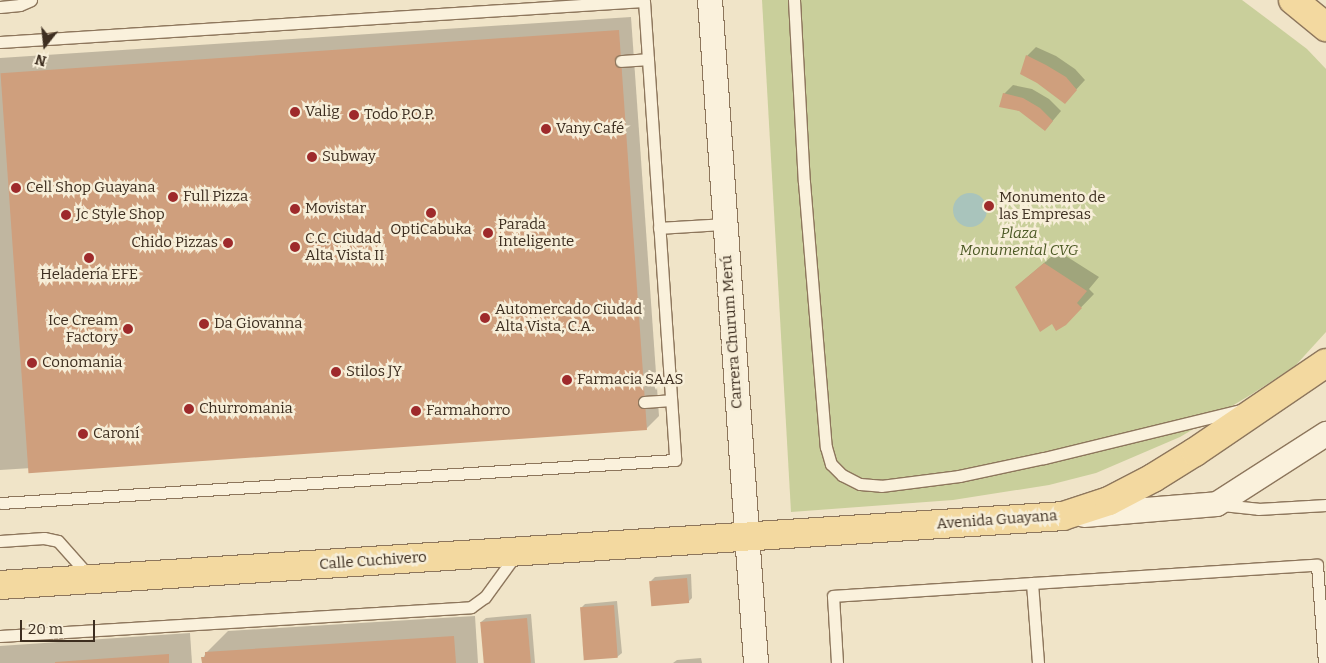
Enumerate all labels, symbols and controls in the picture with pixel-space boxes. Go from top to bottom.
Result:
north arrow [20,20,70,70]
text: N [33,50,48,70]
place label: Valig [305,103,340,121]
marker: Valig [289,106,301,118]
place label: Todo P.O.P. [364,106,434,124]
marker: Todo P.O.P. [348,109,360,121]
place label: Vany Café [556,120,624,138]
marker: Vany Café [540,123,552,135]
place label: Subway [322,148,376,166]
marker: Subway [306,151,318,163]
place label: Cell Shop Guayana [26,179,155,197]
marker: Cell Shop Guayana [10,182,22,194]
place label: Full Pizza [183,188,248,206]
place label: Monumento de las Empresas [999,188,1105,223]
marker: Full Pizza [167,191,179,203]
place label: Movistar [305,200,366,218]
marker: Monumento de las Empresas [983,200,995,212]
marker: Movistar [289,203,301,215]
place label: Jc Style Shop [76,206,165,224]
marker: OptiCabuka [425,207,437,219]
marker: Jc Style Shop [60,209,72,221]
place label: Parada Inteligente [498,215,574,250]
place label: OptiCabuka [390,221,472,239]
park label: Plaza Monumental CVG [959,224,1079,259]
marker: Parada Inteligente [482,227,494,239]
place label: C.C. Ciudad Alta Vista II [305,229,385,264]
place label: Chido Pizzas [131,234,218,252]
marker: Chido Pizzas [222,237,234,249]
marker: C.C. Ciudad Alta Vista II [289,241,301,253]
marker: Heladería EFE [83,252,95,264]
street label: Carrera Churum Merú [718,255,746,409]
place label: Heladería EFE [40,266,138,284]
place label: Automercado Ciudad Alta Vista, C.A. [495,300,642,335]
place label: Ice Cream Factory [48,311,118,346]
marker: Automercado Ciudad Alta Vista, C.A. [479,312,491,324]
place label: Da Giovanna [214,315,303,333]
marker: Da Giovanna [198,318,210,330]
marker: Ice Cream Factory [122,323,134,335]
place label: Conomania [42,354,122,372]
marker: Conomania [26,357,38,369]
place label: Stilos JY [346,363,402,381]
marker: Stilos JY [330,366,342,378]
place label: Farmacia SAAS [577,371,683,389]
marker: Farmacia SAAS [561,374,573,386]
place label: Churromania [199,400,293,418]
place label: Farmahorro [426,402,510,420]
marker: Churromania [183,403,195,415]
marker: Farmahorro [410,405,422,417]
place label: Caroní [93,425,139,443]
marker: Caroní [77,428,89,440]
street label: Avenida Guayana [936,507,1058,533]
street label: Calle Cuchivero [319,548,427,574]
scale bar [22,610,98,642]
text: 20 m [28,620,63,638]

